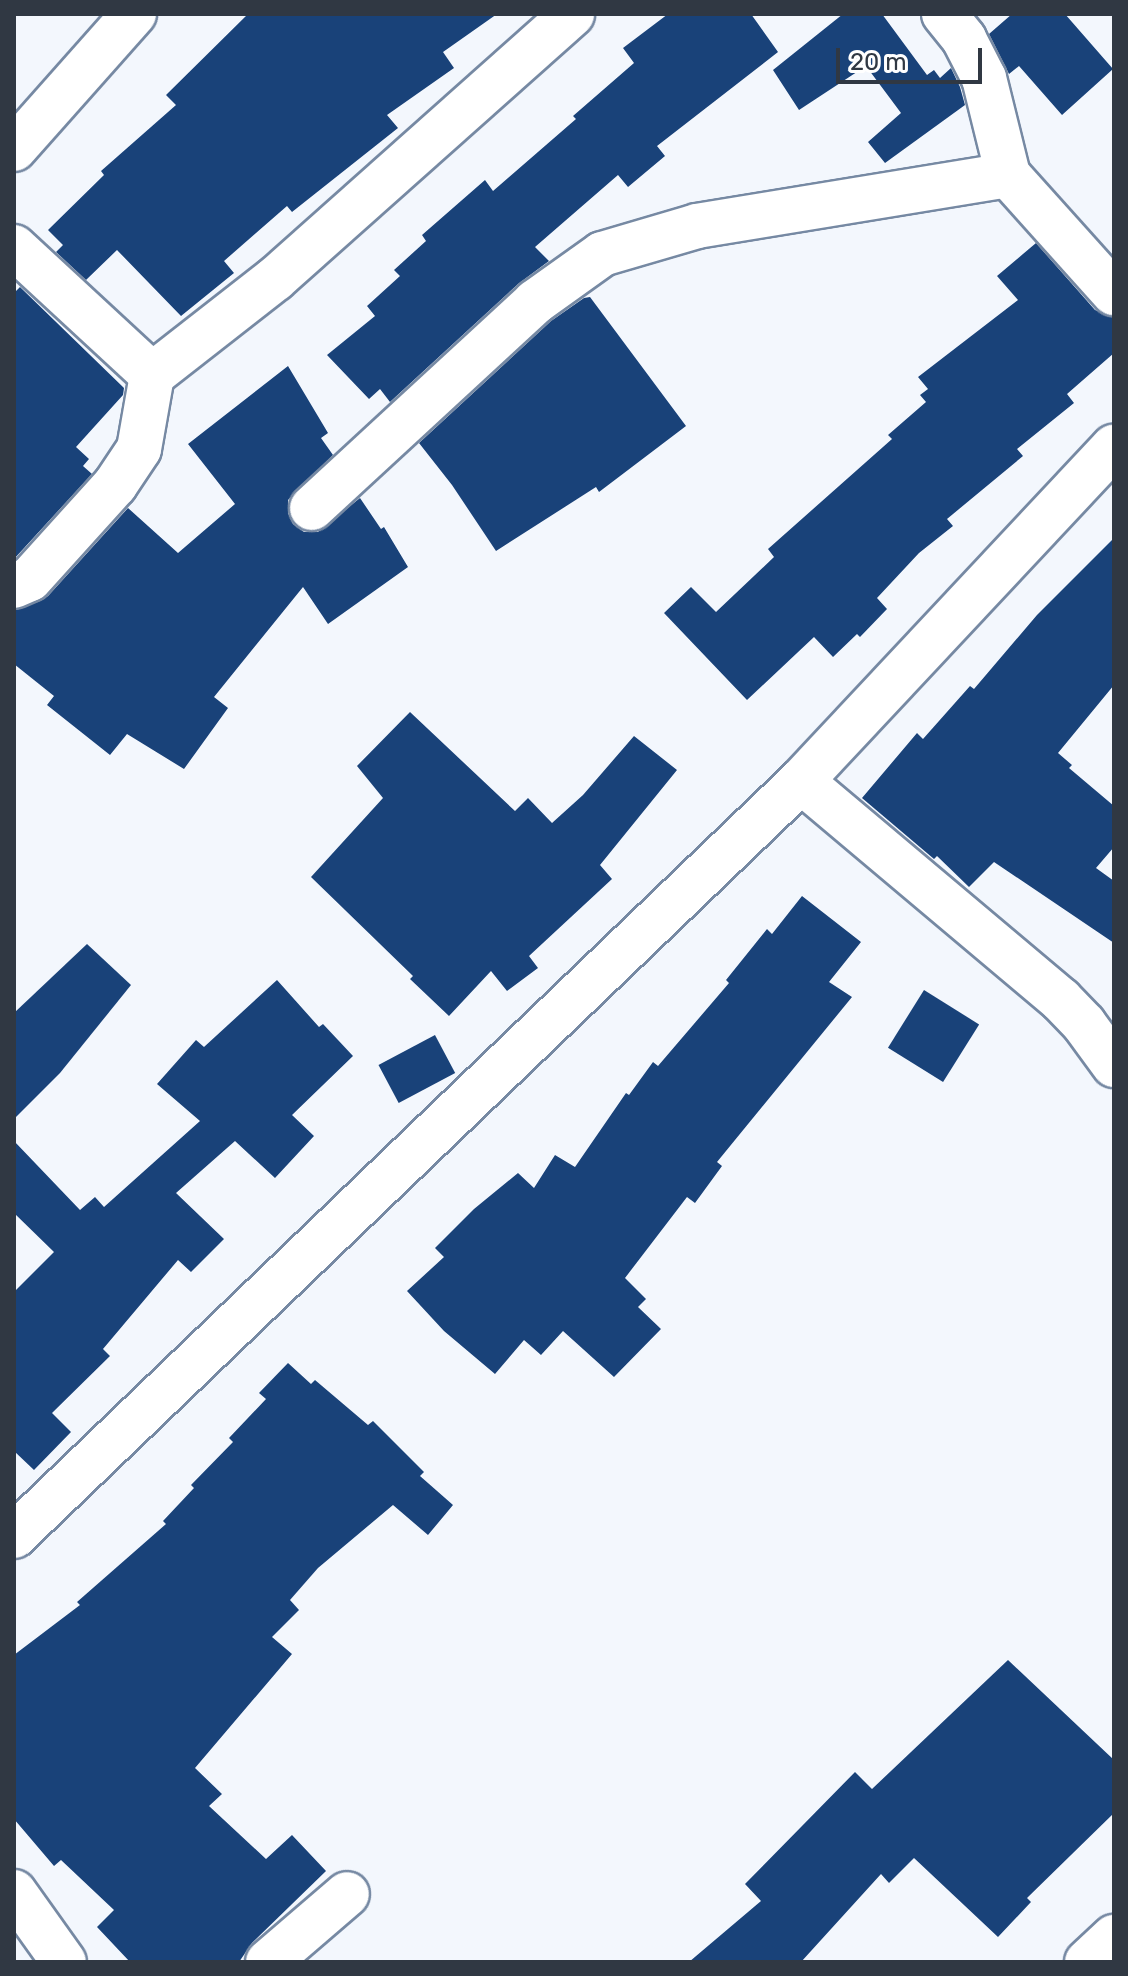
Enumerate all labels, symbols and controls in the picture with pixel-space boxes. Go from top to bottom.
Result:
scale bar [840,32,986,82]
text: 20 m [850,48,907,76]

